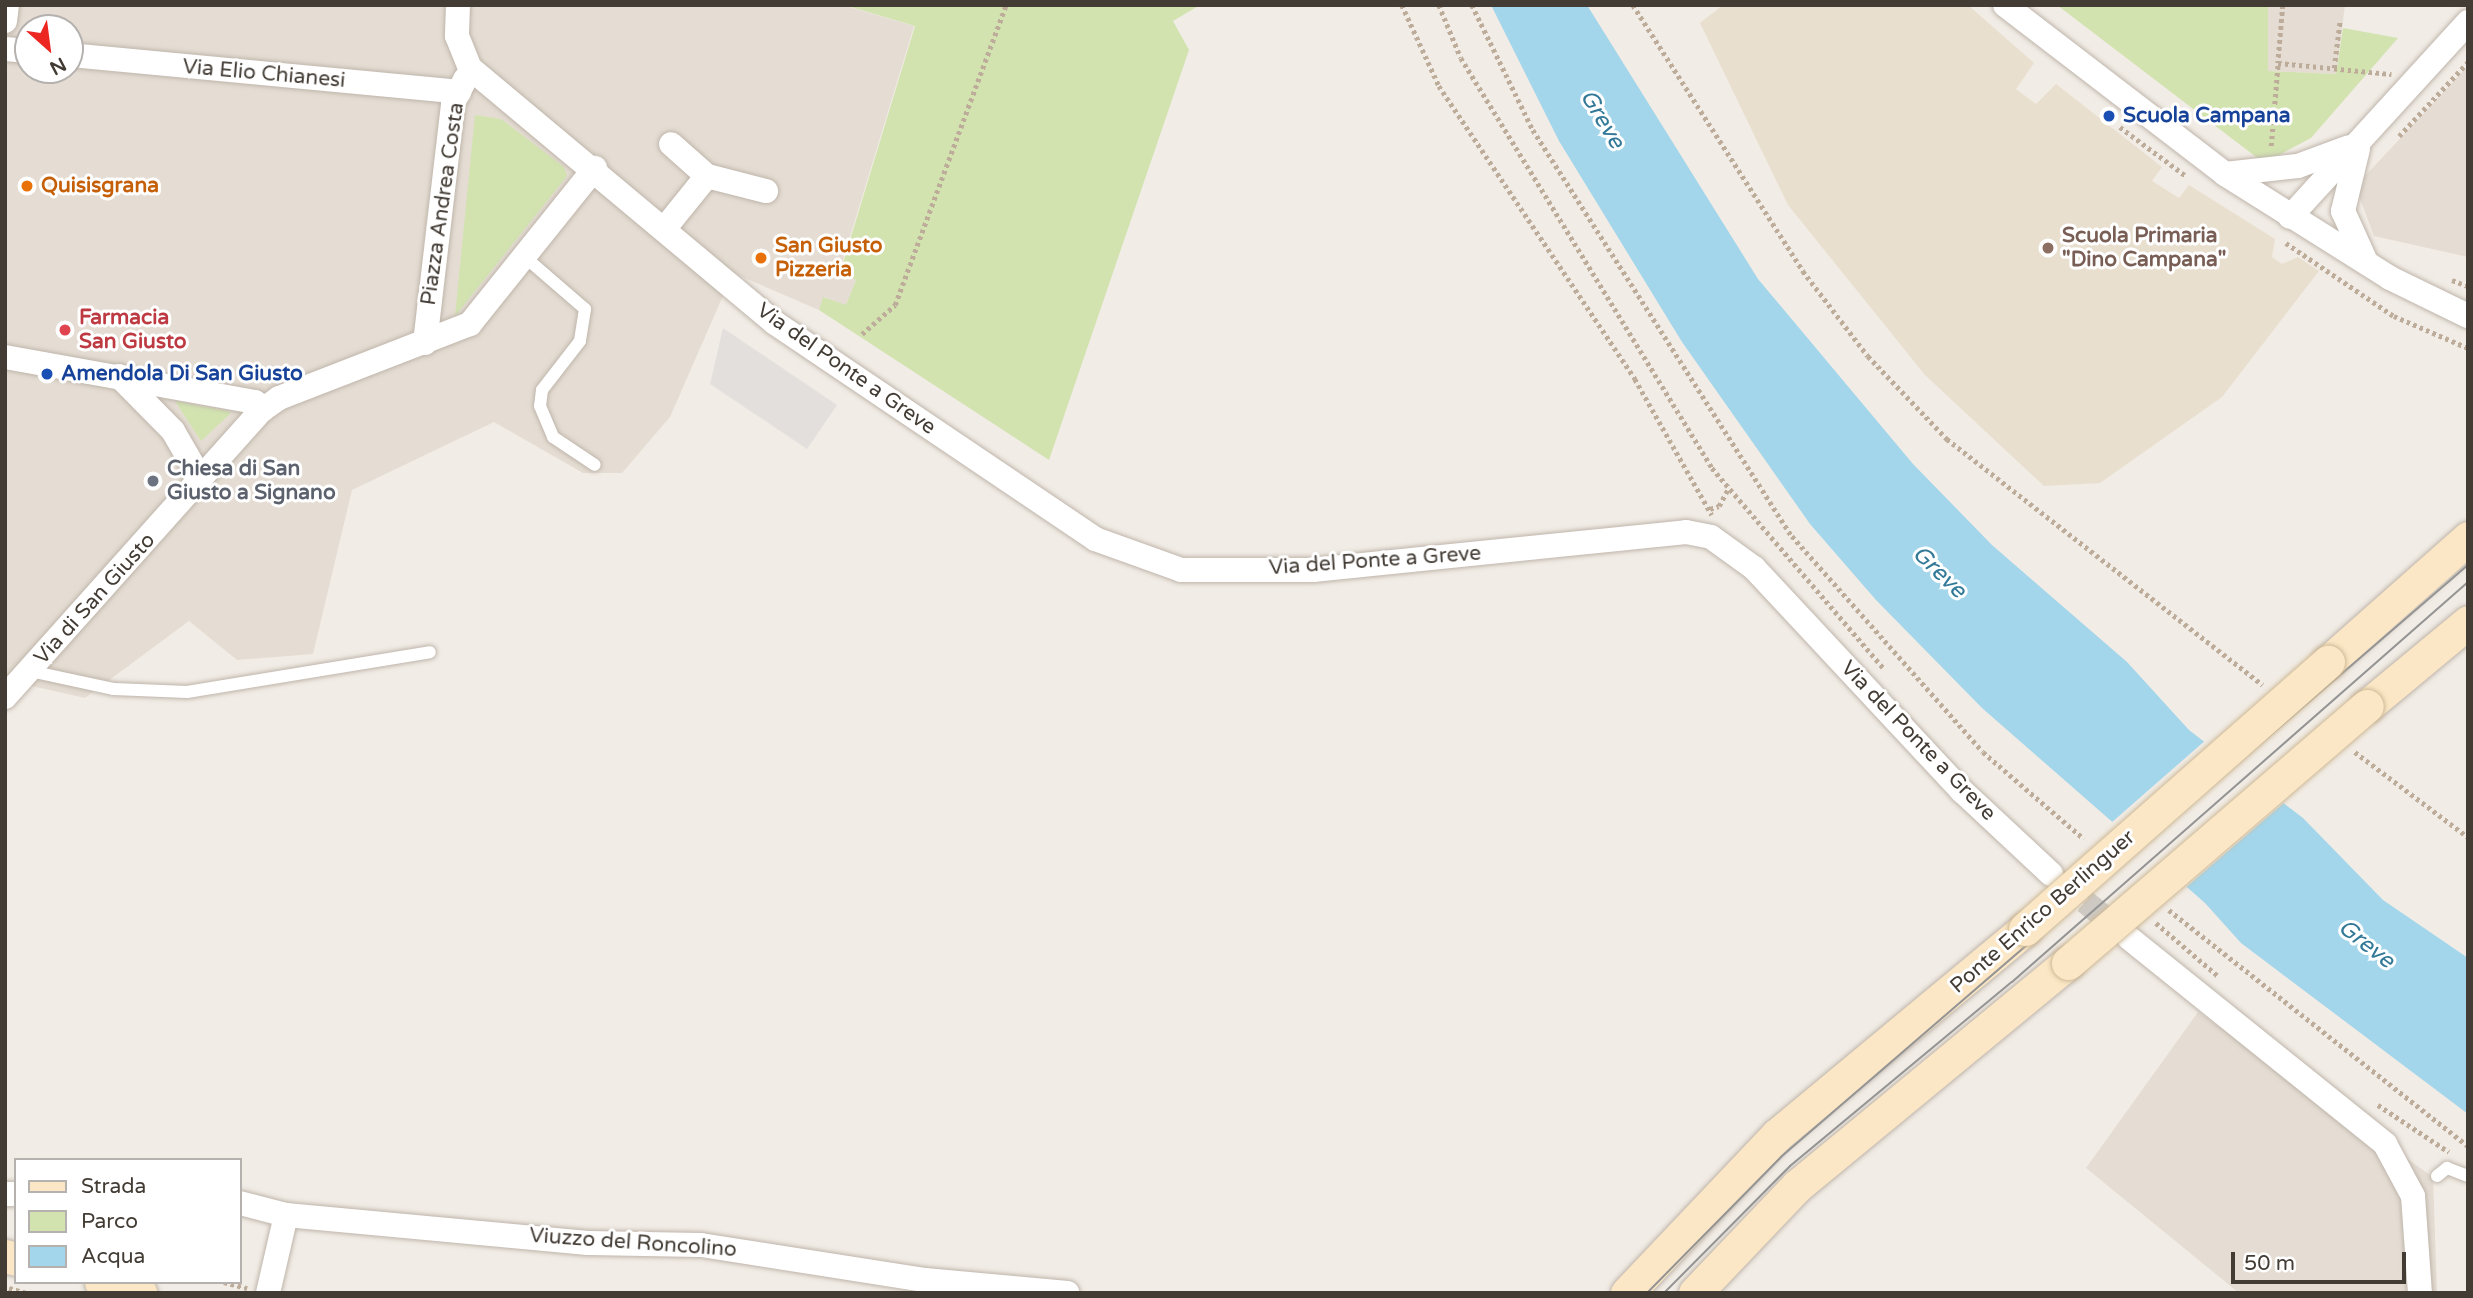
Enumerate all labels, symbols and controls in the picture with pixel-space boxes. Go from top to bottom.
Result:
north arrow [14,14,84,84]
text: N [46,52,70,79]
street label: Via Elio Chianesi [182,54,346,94]
water label: Greve [1574,85,1630,153]
street label: Piazza Andrea Costa [416,101,470,307]
place label: Scuola Campana [2123,103,2290,129]
marker: Scuola Campana [2101,108,2117,124]
place label: Quisisgrana [41,173,159,199]
marker: Quisisgrana [19,178,35,194]
place label: Scuola Primaria "Dino Campana" [2062,223,2226,273]
place label: San Giusto Pizzeria [775,233,883,283]
marker: Scuola Primaria "Dino Campana" [2040,240,2056,256]
marker: San Giusto Pizzeria [753,250,769,266]
street label: Via del Ponte a Greve [752,298,940,440]
place label: Farmacia San Giusto [79,305,187,355]
marker: Farmacia San Giusto [57,322,73,338]
place label: Amendola Di San Giusto [61,361,303,387]
marker: Amendola Di San Giusto [39,366,55,382]
place label: Chiesa di San Giusto a Signano [167,456,336,506]
marker: Chiesa di San Giusto a Signano [145,473,161,489]
street label: Via di San Giusto [29,528,161,670]
water label: Greve [1906,540,1972,604]
street label: Via del Ponte a Greve [1268,541,1482,581]
street label: Via del Ponte a Greve [1835,656,2001,826]
street label: Ponte Enrico Berlinguer [1945,825,2141,999]
water label: Greve [2332,913,2400,975]
legend [14,1158,242,1284]
text: Strada [81,1174,146,1199]
text: Parco [81,1209,138,1234]
street label: Viuzzo del Roncolino [528,1223,738,1263]
scale bar [2235,1238,2410,1282]
text: Acqua [81,1244,145,1269]
text: 50 m [2244,1251,2295,1276]

